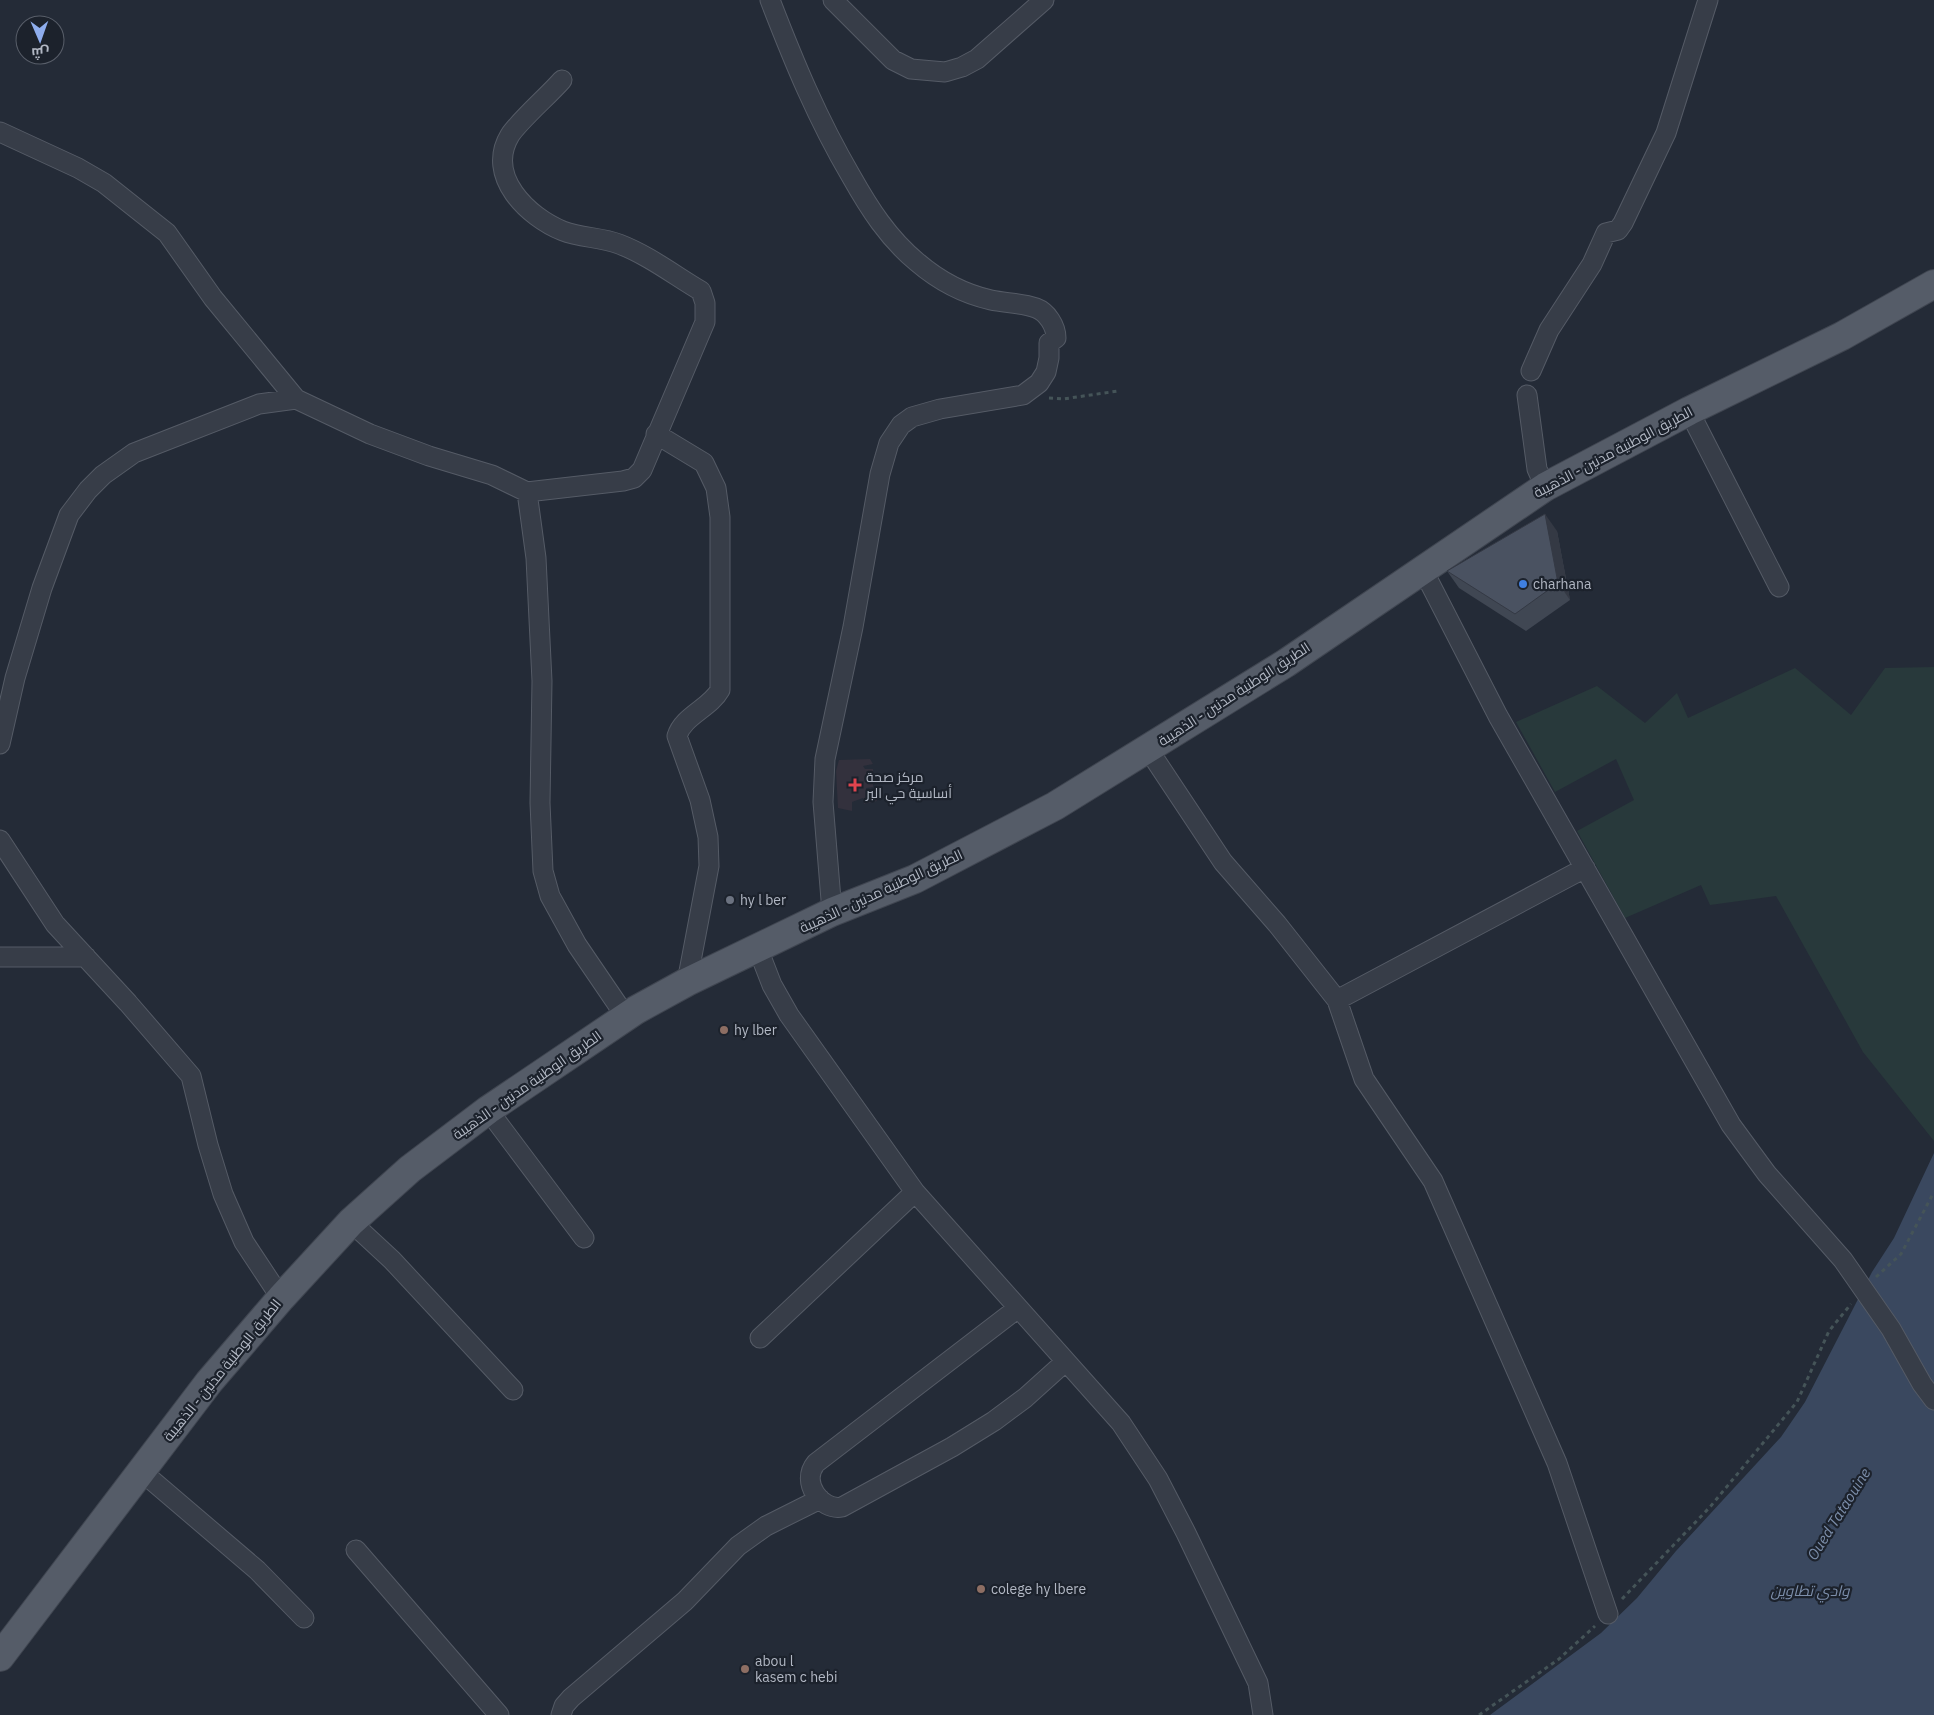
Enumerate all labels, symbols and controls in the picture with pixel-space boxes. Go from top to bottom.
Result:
north arrow [15,15,65,65]
text: ش [31,44,50,62]
street label: الطريق الوطنية مدنين - الذهيبة [1530,402,1696,502]
place label: charhana [1533,575,1592,593]
marker: charhana [1517,578,1529,590]
street label: الطريق الوطنية مدنين - الذهيبة [1155,638,1313,750]
place label: مركز صحة أساسية حي البر [865,768,952,805]
marker: مركز صحة أساسية حي البر [848,778,862,792]
street label: الطريق الوطنية مدنين - الذهيبة [797,845,965,937]
place label: hy l ber [740,891,786,909]
marker: hy l ber [724,894,736,906]
place label: hy lber [734,1021,777,1039]
marker: hy lber [718,1024,730,1036]
street label: الطريق الوطنية مدنين - الذهيبة [449,1027,605,1143]
street label: الطريق الوطنية مدنين - الذهيبة [159,1295,285,1445]
water label: Oued Tataouine [1803,1464,1875,1563]
place label: colege hy lbere [991,1580,1086,1598]
water label: وادي تطاوين [1771,1581,1850,1603]
marker: colege hy lbere [975,1583,987,1595]
place label: abou l kasem c hebi [755,1652,837,1686]
marker: abou l kasem c hebi [739,1663,751,1675]

